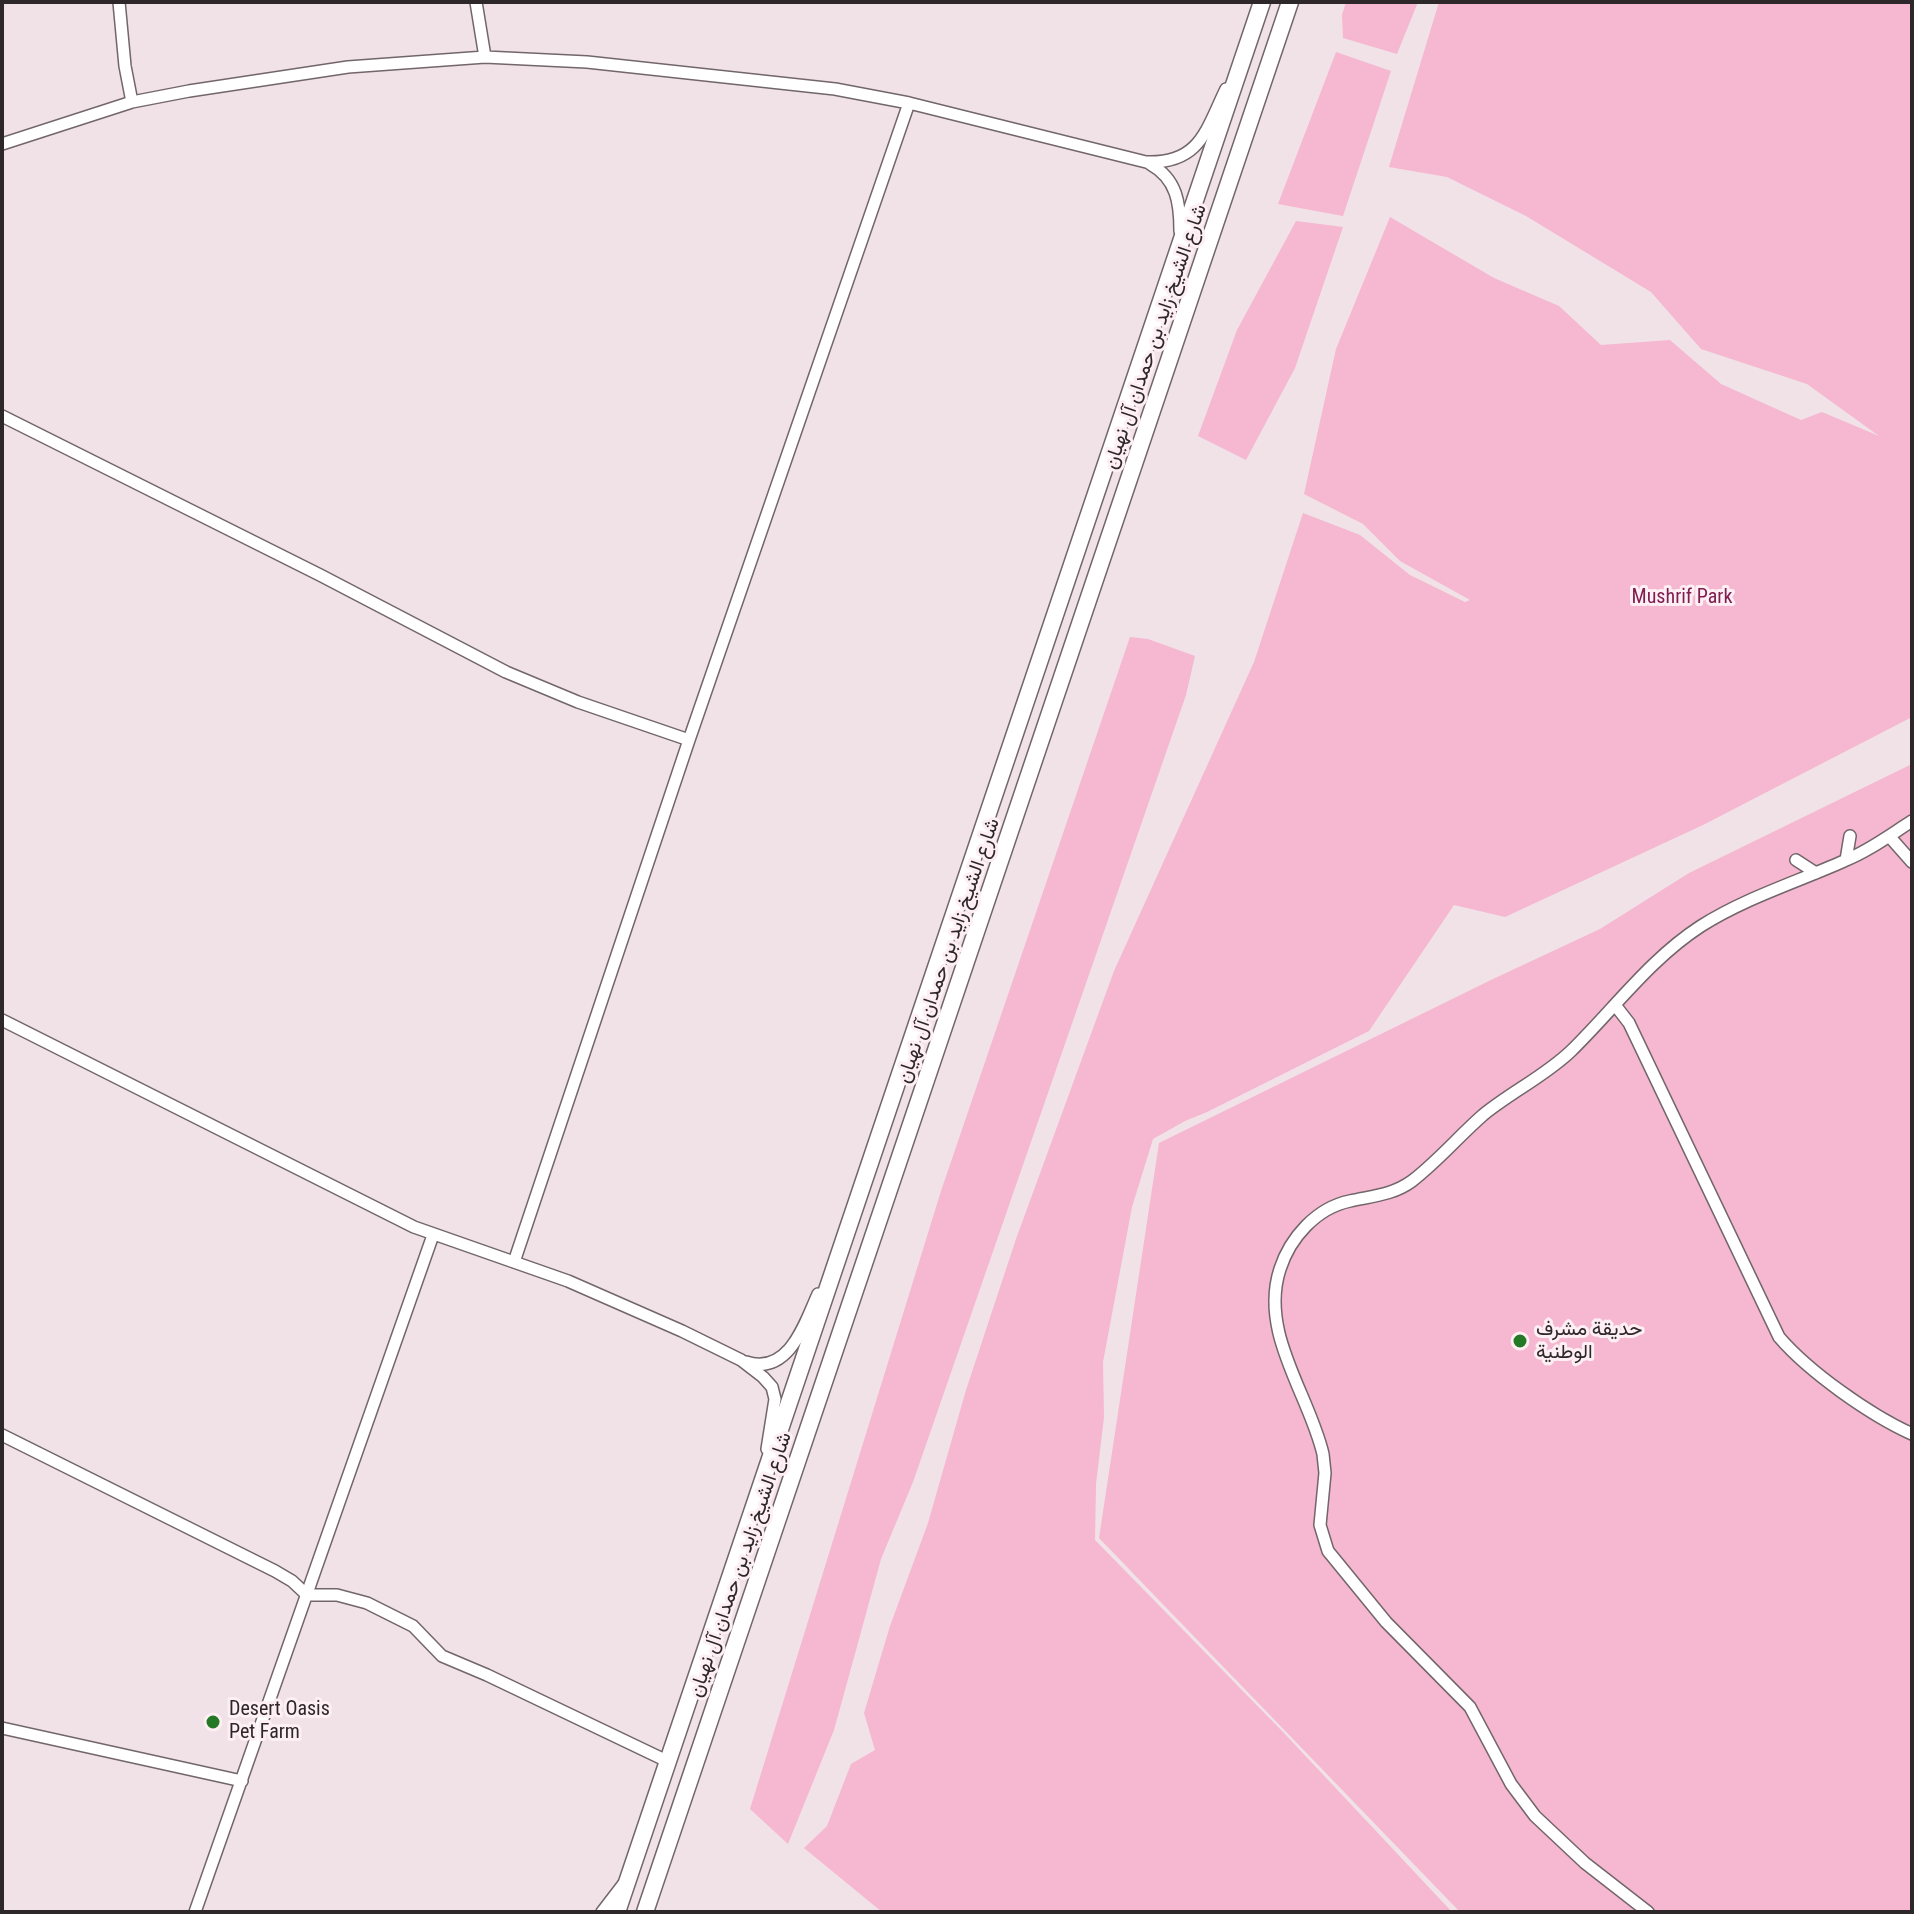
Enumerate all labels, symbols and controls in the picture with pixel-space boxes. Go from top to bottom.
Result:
street label: شارع الشيخ زايد بن حمدان آل نهيان [1099,201,1213,473]
park label: Mushrif Park [1632,586,1732,610]
street label: شارع الشيخ زايد بن حمدان آل نهيان [892,815,1006,1087]
place label: حديقة مشرف الوطنية [1536,1318,1642,1365]
marker: حديقة مشرف الوطنية [1511,1332,1529,1350]
street label: شارع الشيخ زايد بن حمدان آل نهيان [684,1429,798,1701]
place label: Desert Oasis Pet Farm [229,1698,330,1745]
marker: Desert Oasis Pet Farm [204,1713,222,1731]

